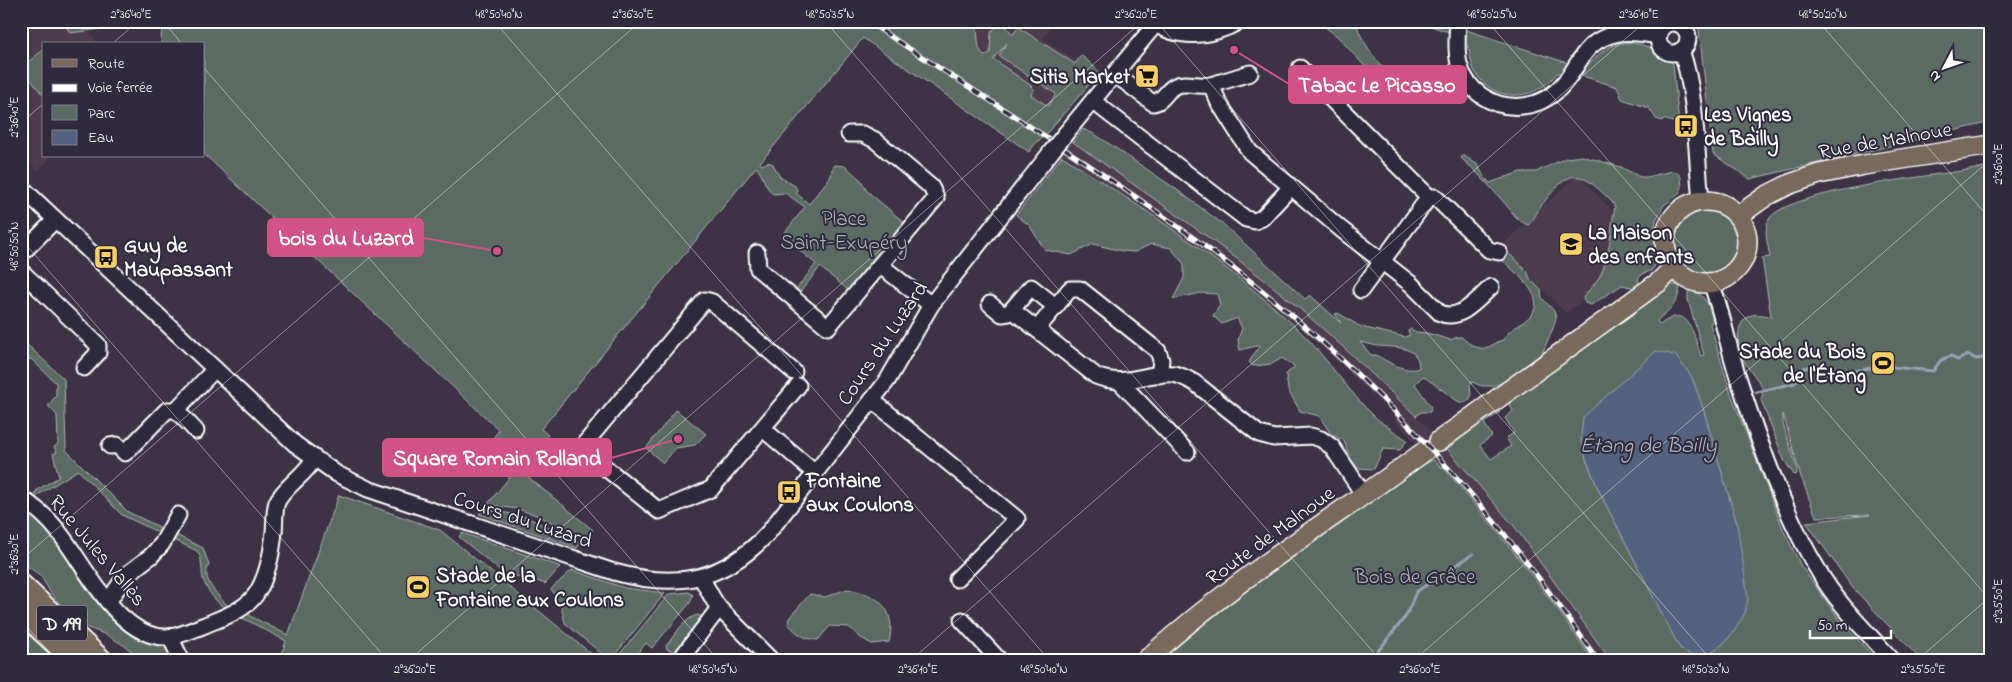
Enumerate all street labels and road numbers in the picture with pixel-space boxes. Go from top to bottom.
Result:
street label: Rue de Malnoue [1816,115,1955,168]
street label: Cours du Luzard [831,276,936,412]
street label: Route de Malnoue [1201,479,1342,594]
street label: Cours du Luzard [449,484,596,557]
street label: Rue Jules Vallès [41,489,152,614]
road number: D 199 [37,606,87,640]

